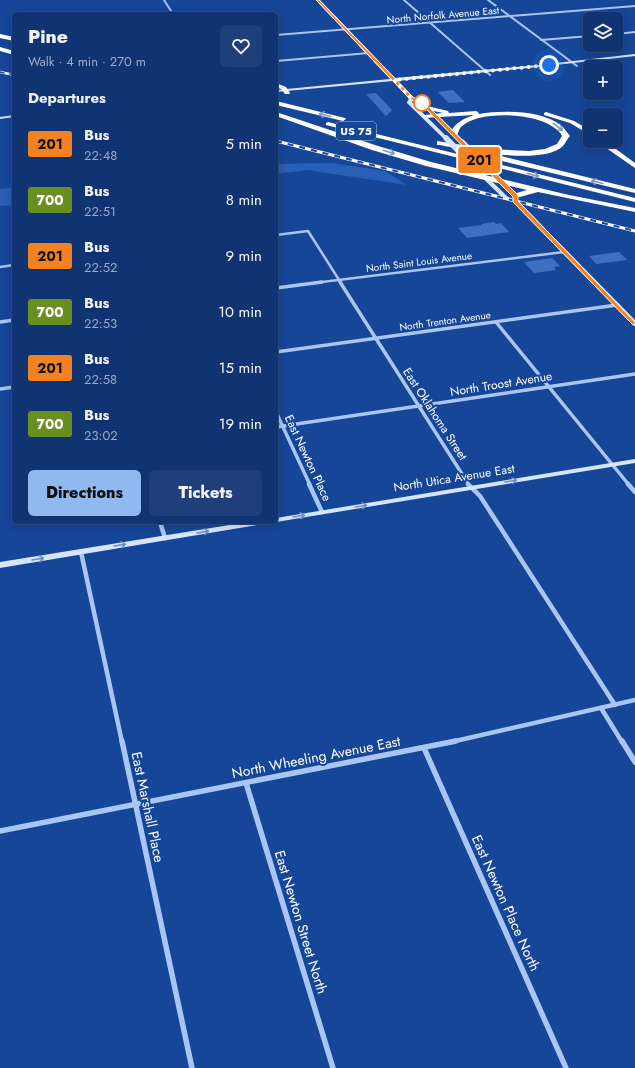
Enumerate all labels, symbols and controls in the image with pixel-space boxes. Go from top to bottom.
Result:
street label: North Norfolk Avenue East [386,3,500,27]
map controls [583,12,623,148]
button: layers [583,12,623,52]
text: Pine [28,23,68,50]
button: heart [220,25,262,67]
text: Walk · 4 min · 270 m [28,52,146,71]
your location [539,55,559,75]
button: + [583,60,623,100]
text: Departures [28,87,106,109]
unlabelled marker [413,94,431,112]
button: − [583,108,623,148]
one-way arrow [319,110,332,118]
road number: US 75 [336,122,376,140]
one-way arrow [553,123,564,131]
text: Bus [84,124,109,146]
text: 5 min [226,133,262,155]
text: 201 [37,134,63,154]
text: 22:48 [84,146,117,165]
line badge: 201 [456,147,502,173]
one-way arrow [383,149,396,156]
text: 201 [466,150,492,170]
one-way arrow [526,171,539,179]
one-way arrow [591,177,604,185]
text: Bus [84,180,109,202]
text: 8 min [226,189,262,211]
text: 700 [37,190,63,210]
text: 22:51 [84,202,116,221]
text: Bus [84,236,109,258]
text: 9 min [225,245,262,267]
text: 201 [37,246,63,266]
street label: North Saint Louis Avenue [365,248,473,276]
text: 22:52 [84,258,117,277]
text: Bus [84,292,109,314]
text: 10 min [218,301,262,323]
text: 700 [37,302,63,322]
street label: North Trenton Avenue [398,307,492,335]
text: 22:53 [84,314,117,333]
text: Bus [84,348,109,370]
text: 15 min [219,357,262,379]
text: 201 [37,358,63,378]
street label: East Oklahoma Street [398,364,472,464]
street label: North Troost Avenue [449,367,553,401]
text: 22:58 [84,370,117,389]
text: Bus [84,404,109,426]
street label: East Newton Place [280,412,336,504]
text: 19 min [219,413,262,435]
text: 700 [37,414,63,434]
text: 23:02 [84,426,118,445]
street label: North Utica Avenue East [392,460,516,496]
button: Directions [28,470,141,516]
button: Tickets [149,470,262,516]
one-way arrow [504,477,517,485]
one-way arrow [354,502,367,510]
one-way arrow [292,512,305,520]
one-way arrow [196,528,209,536]
one-way arrow [113,541,126,549]
one-way arrow [32,555,45,563]
street label: North Wheeling Avenue East [230,731,403,783]
street label: East Marshall Place [127,750,169,864]
street label: East Newton Place North [467,832,545,974]
street label: East Newton Street North [270,848,332,996]

